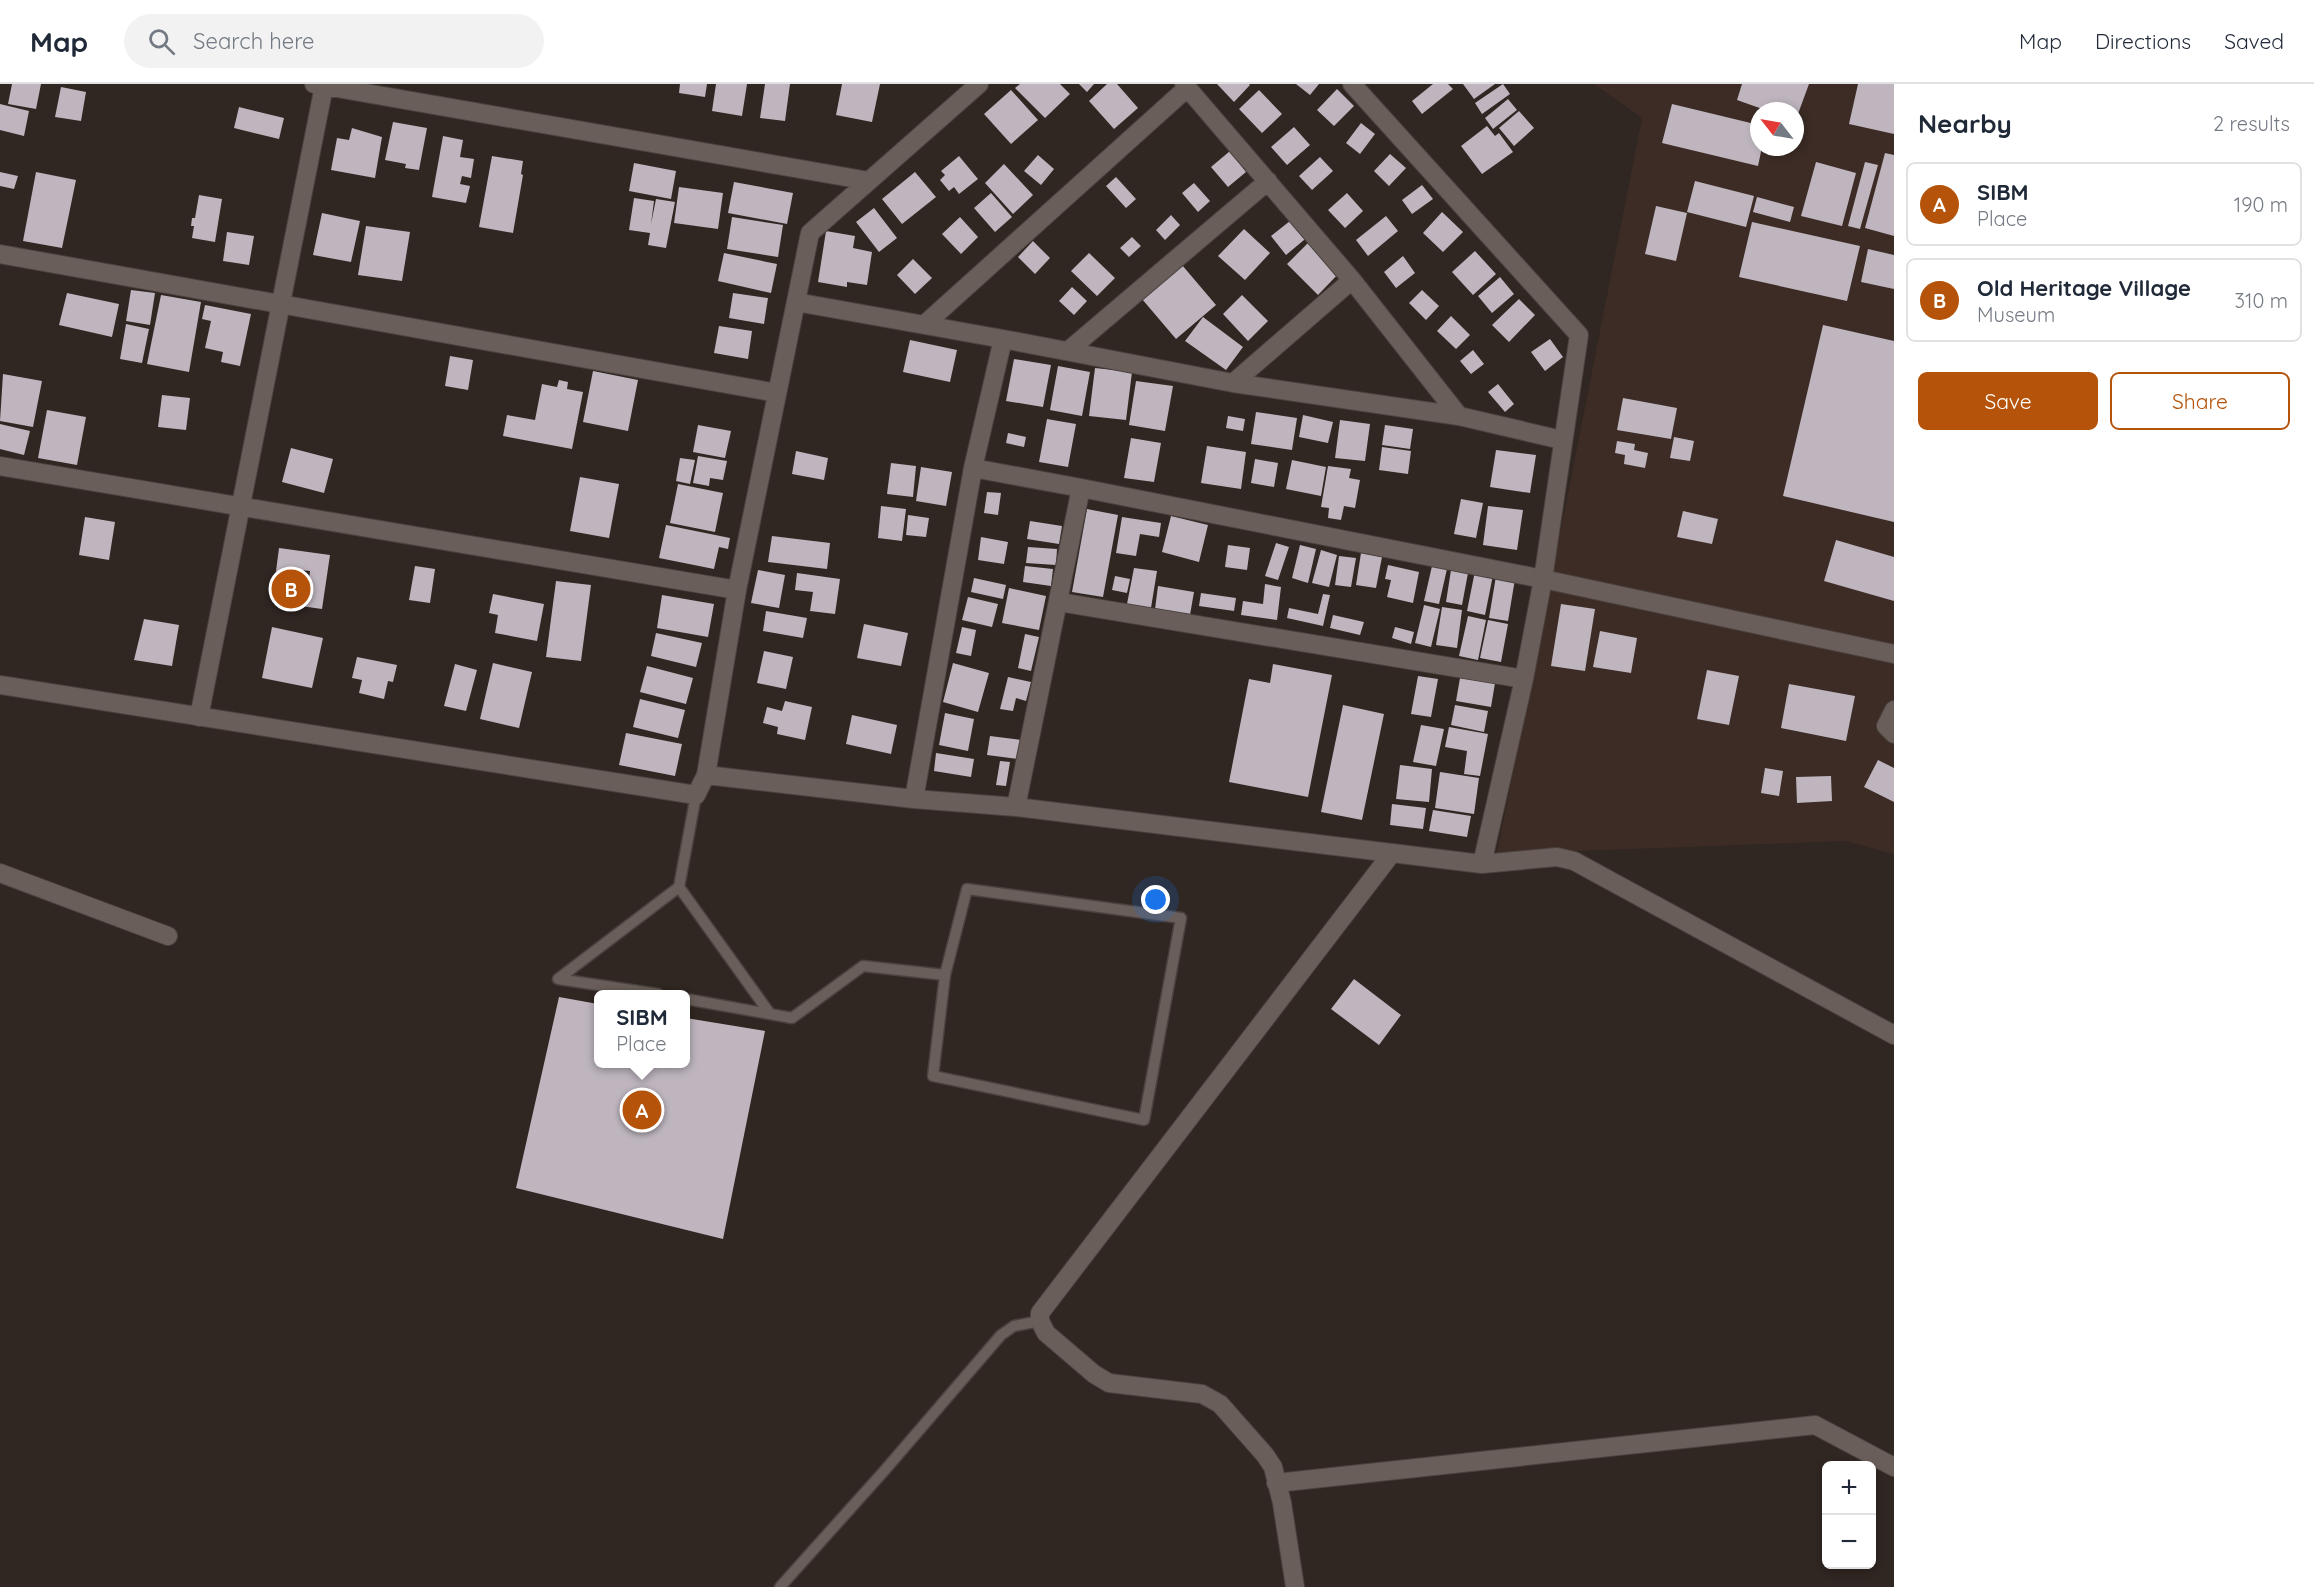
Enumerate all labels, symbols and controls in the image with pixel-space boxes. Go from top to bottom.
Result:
search box [124,14,544,68]
text: Map [30,24,88,59]
icon: search [145,25,178,58]
text: Search here [193,27,315,55]
text: Map [2019,28,2062,54]
text: Directions [2095,28,2191,54]
text: Saved [2224,28,2284,54]
north arrow [1750,102,1804,156]
text: Nearby [1918,107,2012,140]
text: 2 results [2213,111,2290,136]
text: SIBM [1977,178,2029,206]
text: A [1933,192,1946,217]
text: 190 m [2234,192,2288,217]
text: Place [1977,206,2027,231]
text: Old Heritage Village [1977,274,2191,302]
text: B [1933,288,1946,313]
text: 310 m [2235,288,2288,313]
text: Museum [1977,302,2055,327]
button: Save [1918,372,2098,430]
button: Share [2110,372,2290,430]
pin: B [272,566,310,612]
your location [1141,885,1170,914]
popup [594,990,690,1068]
text: SIBM [616,1003,668,1031]
text: Place [616,1031,667,1056]
pin: A [622,1088,662,1132]
map controls [1822,1461,1876,1569]
button: + [1822,1461,1876,1515]
button: − [1822,1515,1876,1569]

